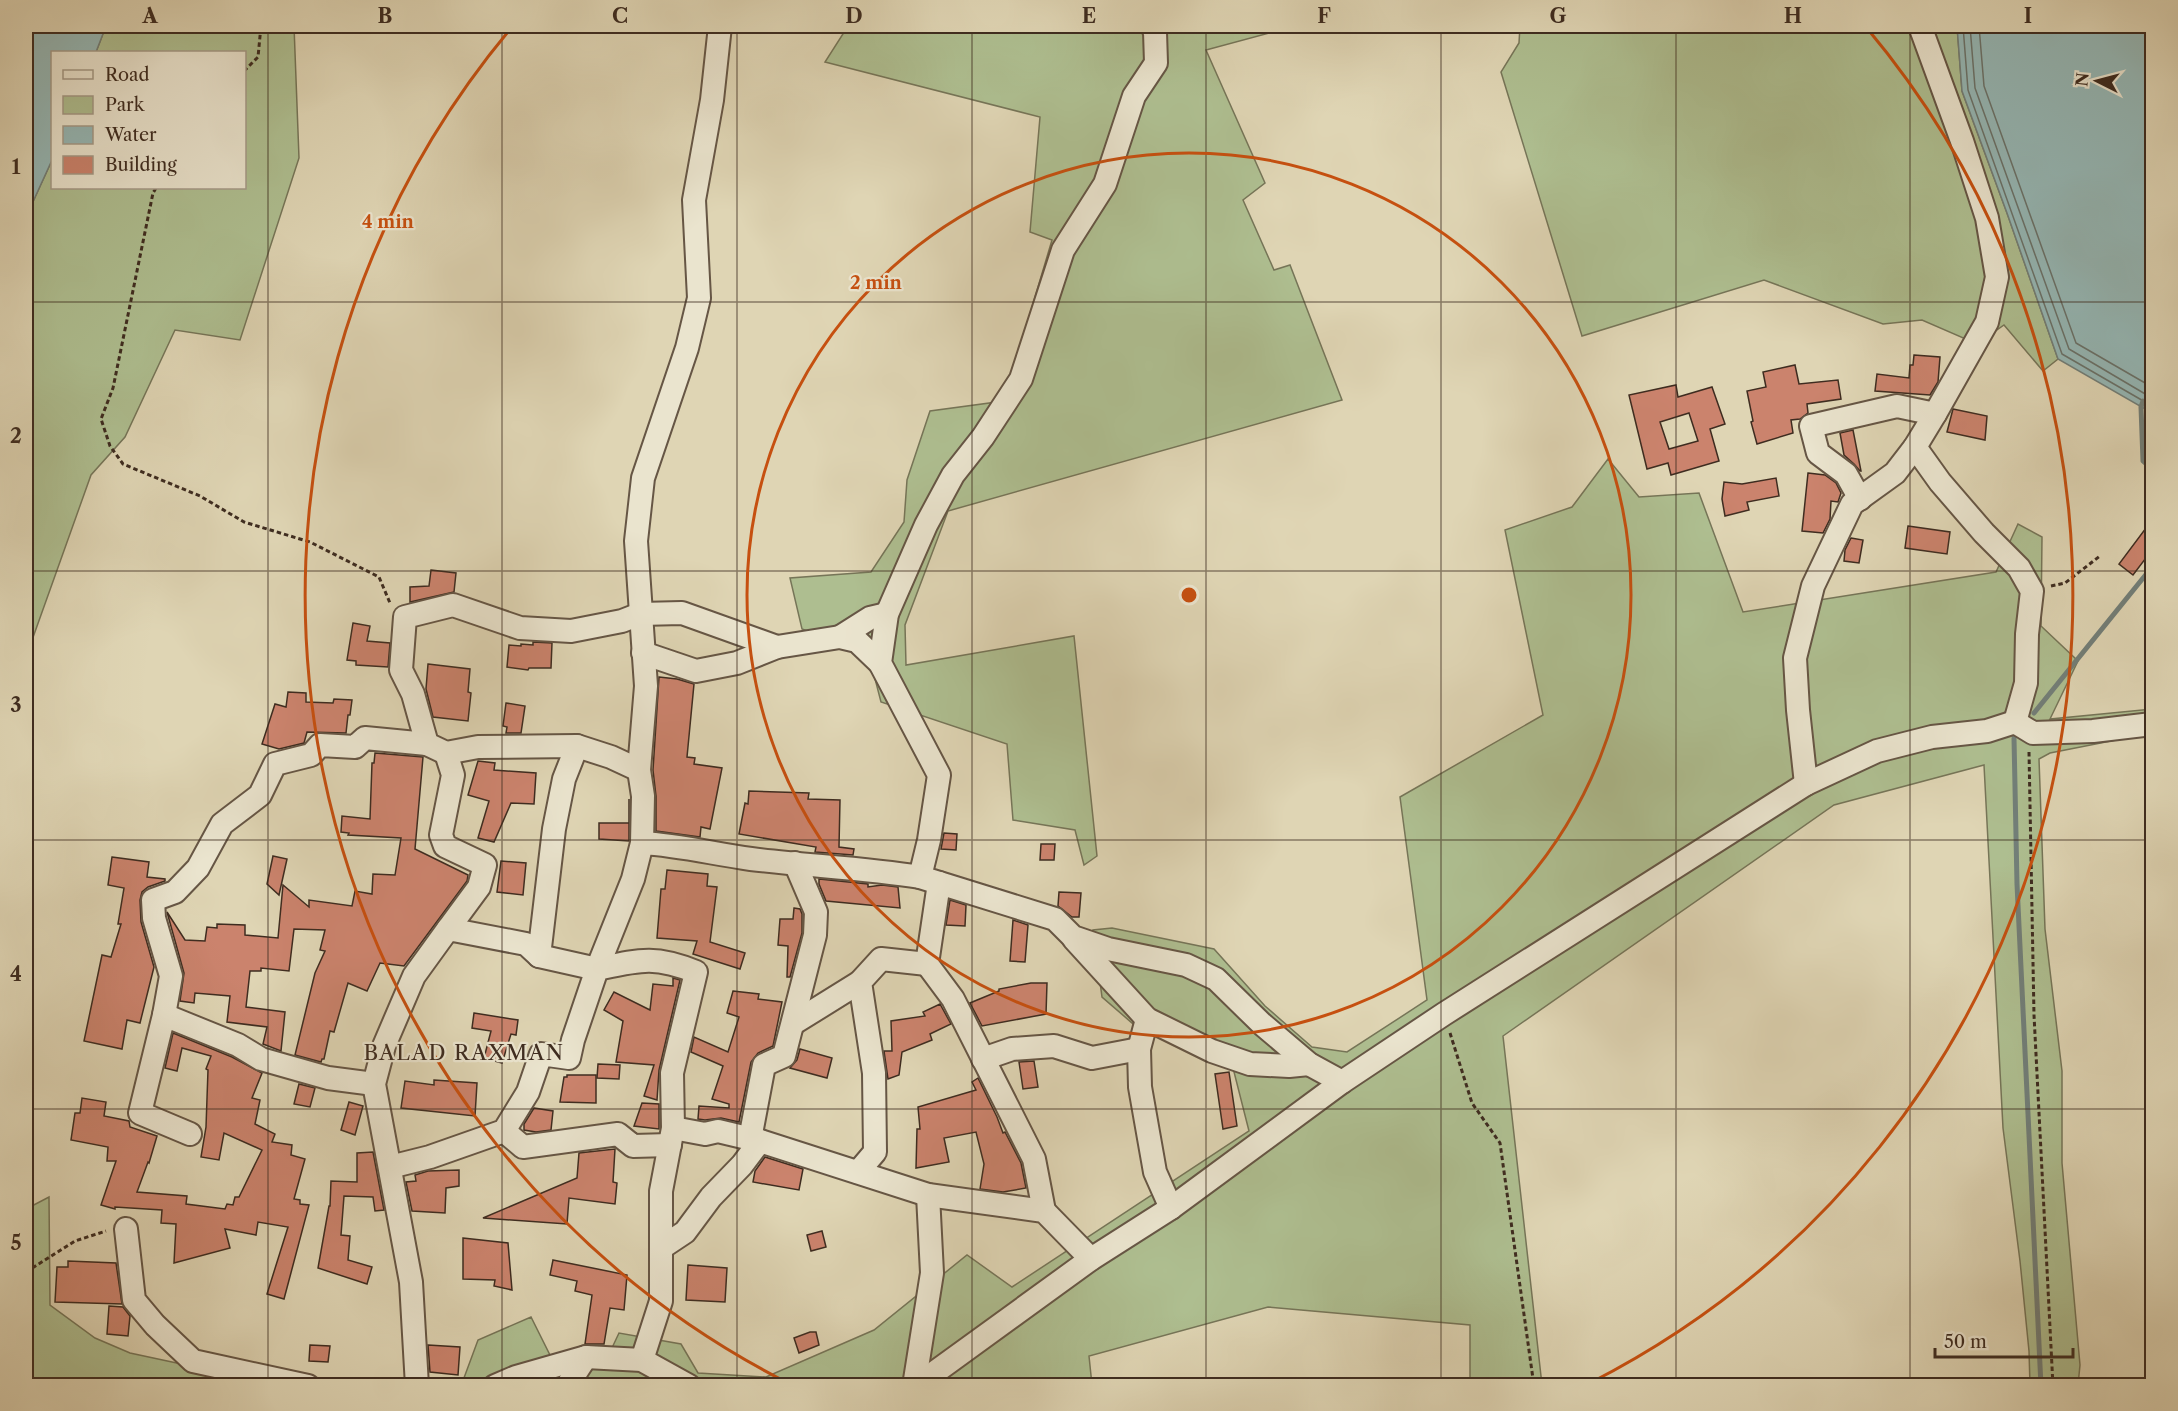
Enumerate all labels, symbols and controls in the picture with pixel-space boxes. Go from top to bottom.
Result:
text: A [141,4,158,28]
text: B [378,4,393,28]
text: C [612,4,628,28]
text: D [845,4,863,28]
text: E [1082,4,1096,28]
text: F [1317,4,1331,28]
text: G [1550,4,1567,28]
text: H [1784,4,1802,28]
text: I [2024,4,2032,28]
legend [51,51,246,189]
north arrow [2067,51,2127,111]
text: Road [105,64,150,86]
text: N [2071,71,2093,87]
text: Park [105,94,146,116]
text: Water [104,124,157,146]
text: Building [105,154,177,176]
text: 1 [12,155,21,179]
text: 4 min [362,211,415,233]
text: 2 min [850,272,903,294]
text: 2 [10,424,22,448]
centre of rings [1179,585,1199,605]
text: 3 [10,693,22,717]
text: 4 [10,962,22,986]
district label: BALAD RAXMAN [363,1040,565,1065]
text: 5 [10,1231,22,1255]
scale bar [1935,1321,2073,1359]
text: 50 m [1944,1331,1987,1353]

